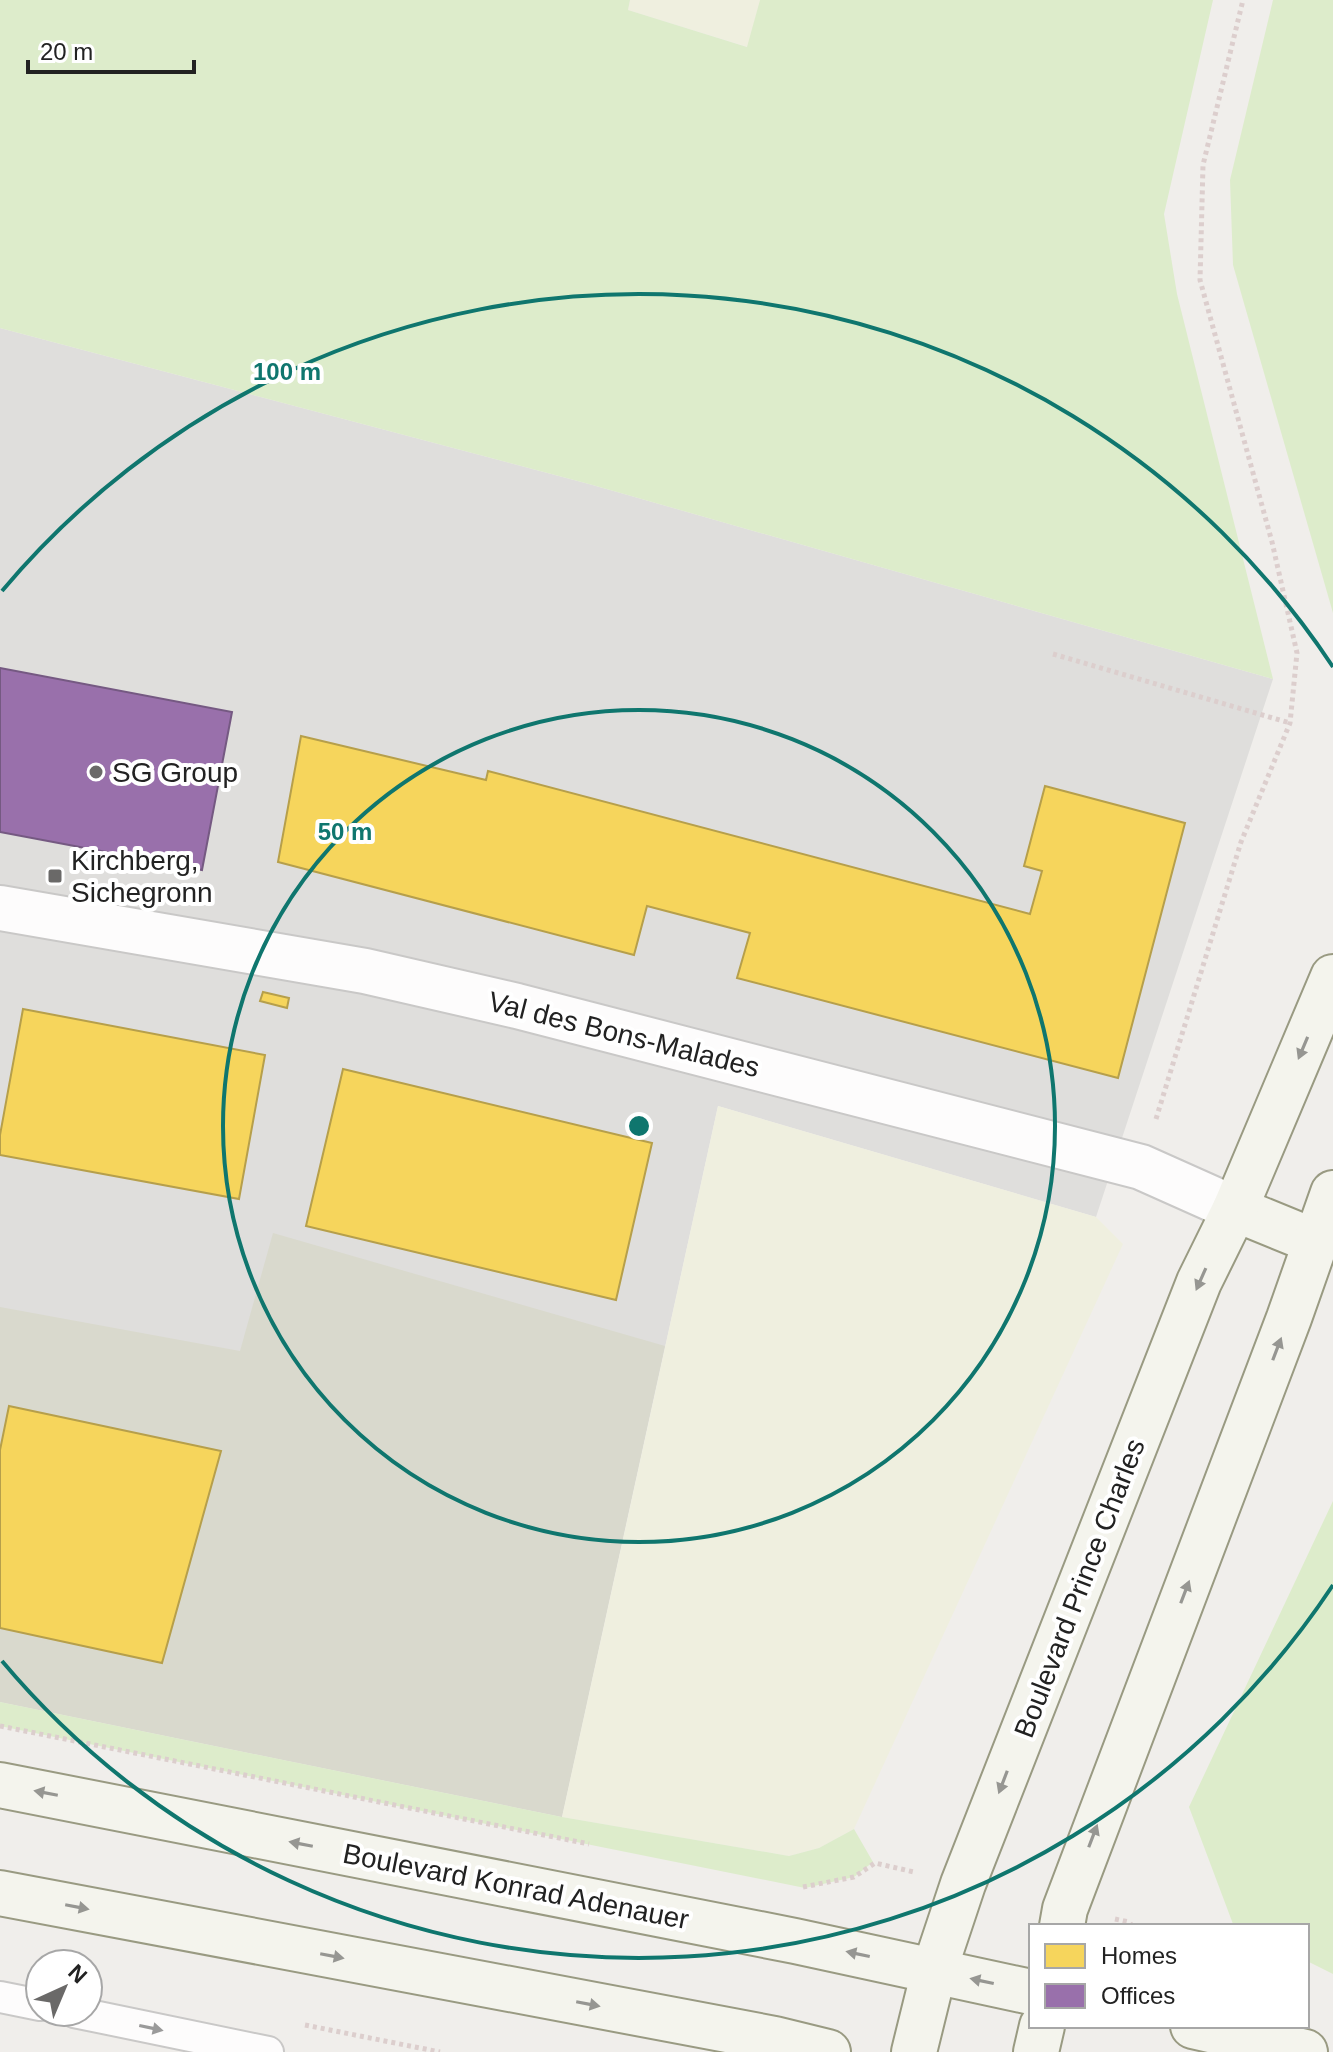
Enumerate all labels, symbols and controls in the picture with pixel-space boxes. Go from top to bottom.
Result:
scale bar [28,24,194,74]
text: 20 m [40,38,93,65]
text: 100 m [253,358,321,385]
place label: SG Group [112,757,238,788]
marker: SG Group [87,763,105,781]
text: 50 m [318,818,372,845]
place label: Kirchberg, Sichegronn [71,845,213,908]
marker: Kirchberg, Sichegronn [46,867,64,885]
street label: Val des Bons-Malades [485,986,763,1083]
one-way arrow [1296,1037,1309,1060]
centre of rings [625,1112,653,1140]
one-way arrow [1194,1268,1208,1291]
one-way arrow [1271,1337,1284,1361]
street label: Boulevard Prince Charles [1008,1434,1151,1742]
one-way arrow [1179,1580,1192,1604]
one-way arrow [997,1770,1010,1794]
one-way arrow [33,1787,58,1799]
one-way arrow [1087,1823,1100,1847]
one-way arrow [288,1837,313,1849]
street label: Boulevard Konrad Adenauer [340,1838,692,1935]
one-way arrow [64,1902,89,1914]
legend [1029,1924,1309,2028]
text: Homes [1101,1942,1177,1969]
one-way arrow [845,1947,870,1960]
north arrow [24,1948,104,2028]
one-way arrow [320,1950,345,1962]
text: N [63,1959,92,1988]
one-way arrow [970,1974,995,1987]
text: Offices [1101,1982,1175,2009]
one-way arrow [575,1998,600,2010]
one-way arrow [138,2022,163,2035]

